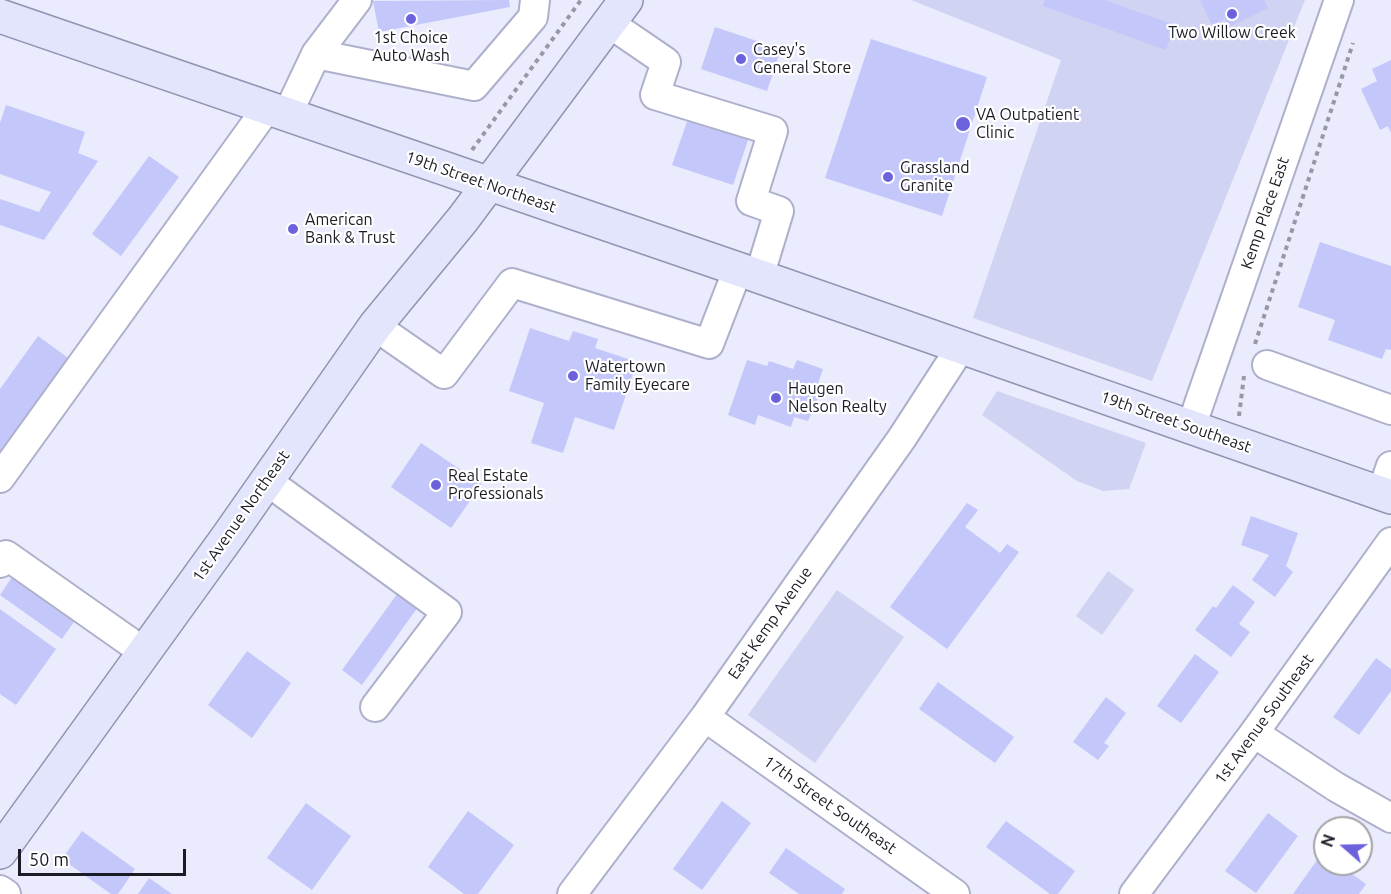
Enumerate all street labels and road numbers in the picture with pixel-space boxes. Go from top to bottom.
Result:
street label: 19th Street Northeast [403,147,559,217]
street label: Kemp Place East [1237,154,1293,272]
street label: 19th Street Southeast [1098,387,1254,457]
street label: 1st Avenue Northeast [188,447,294,585]
street label: East Kemp Avenue [724,563,816,683]
street label: 1st Avenue Southeast [1210,650,1318,788]
street label: 17th Street Southeast [760,752,900,858]

